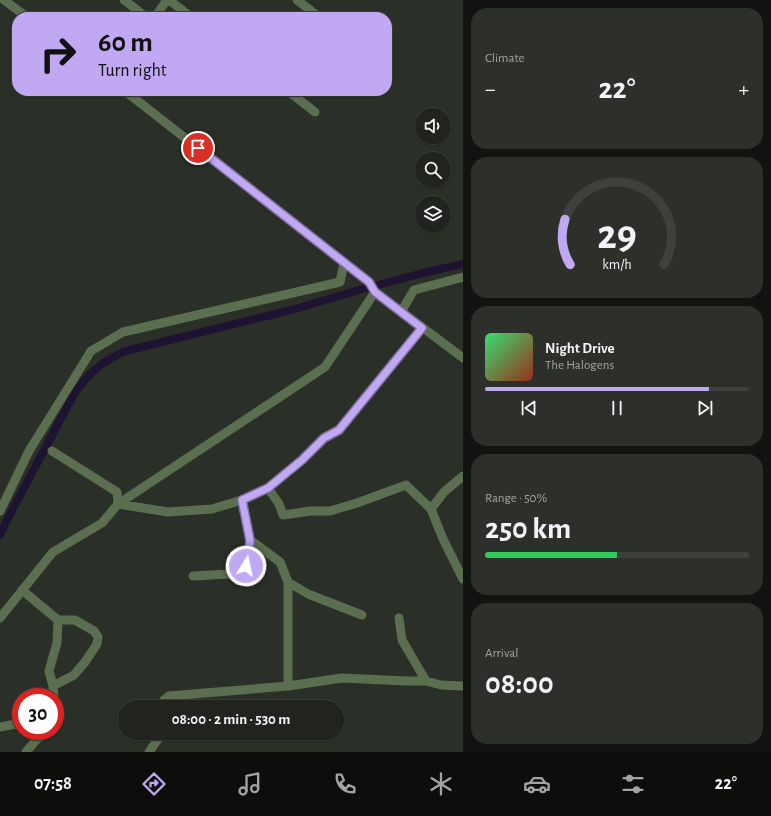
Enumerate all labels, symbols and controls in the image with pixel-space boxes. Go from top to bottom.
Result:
icon: right [32,28,84,80]
text: 60 m [98,29,153,57]
text: Climate [485,52,524,65]
text: Turn right [98,62,167,80]
text: 22° [598,74,636,104]
text: − [485,78,496,100]
text: + [738,78,749,100]
map controls [415,108,451,232]
button: sound [415,108,451,144]
pin [181,131,215,165]
icon: arrive [187,137,209,159]
button: search [415,152,451,188]
button: layers [415,196,451,232]
text: 29 [597,215,637,256]
text: km/h [602,258,632,272]
text: Night Drive [545,341,615,356]
text: The Halogens [545,359,614,372]
icon: previous [518,397,540,419]
icon: pause [606,397,628,419]
icon: next [694,397,716,419]
text: Range · 50% [485,492,547,505]
text: 250 km [485,514,571,544]
position arrow [225,545,267,587]
text: Arrival [485,647,518,660]
text: 08:00 [485,669,554,699]
speed limit sign: 30 [12,688,64,740]
text: 08:00 · 2 min · 530 m [172,712,290,727]
icon: directions [140,770,168,798]
icon: music [236,770,264,798]
icon: phone [331,770,359,798]
icon: climate [427,770,455,798]
icon: car [523,770,551,798]
icon: filters [619,770,647,798]
text: 07:58 [34,775,72,793]
text: 22° [715,775,737,793]

